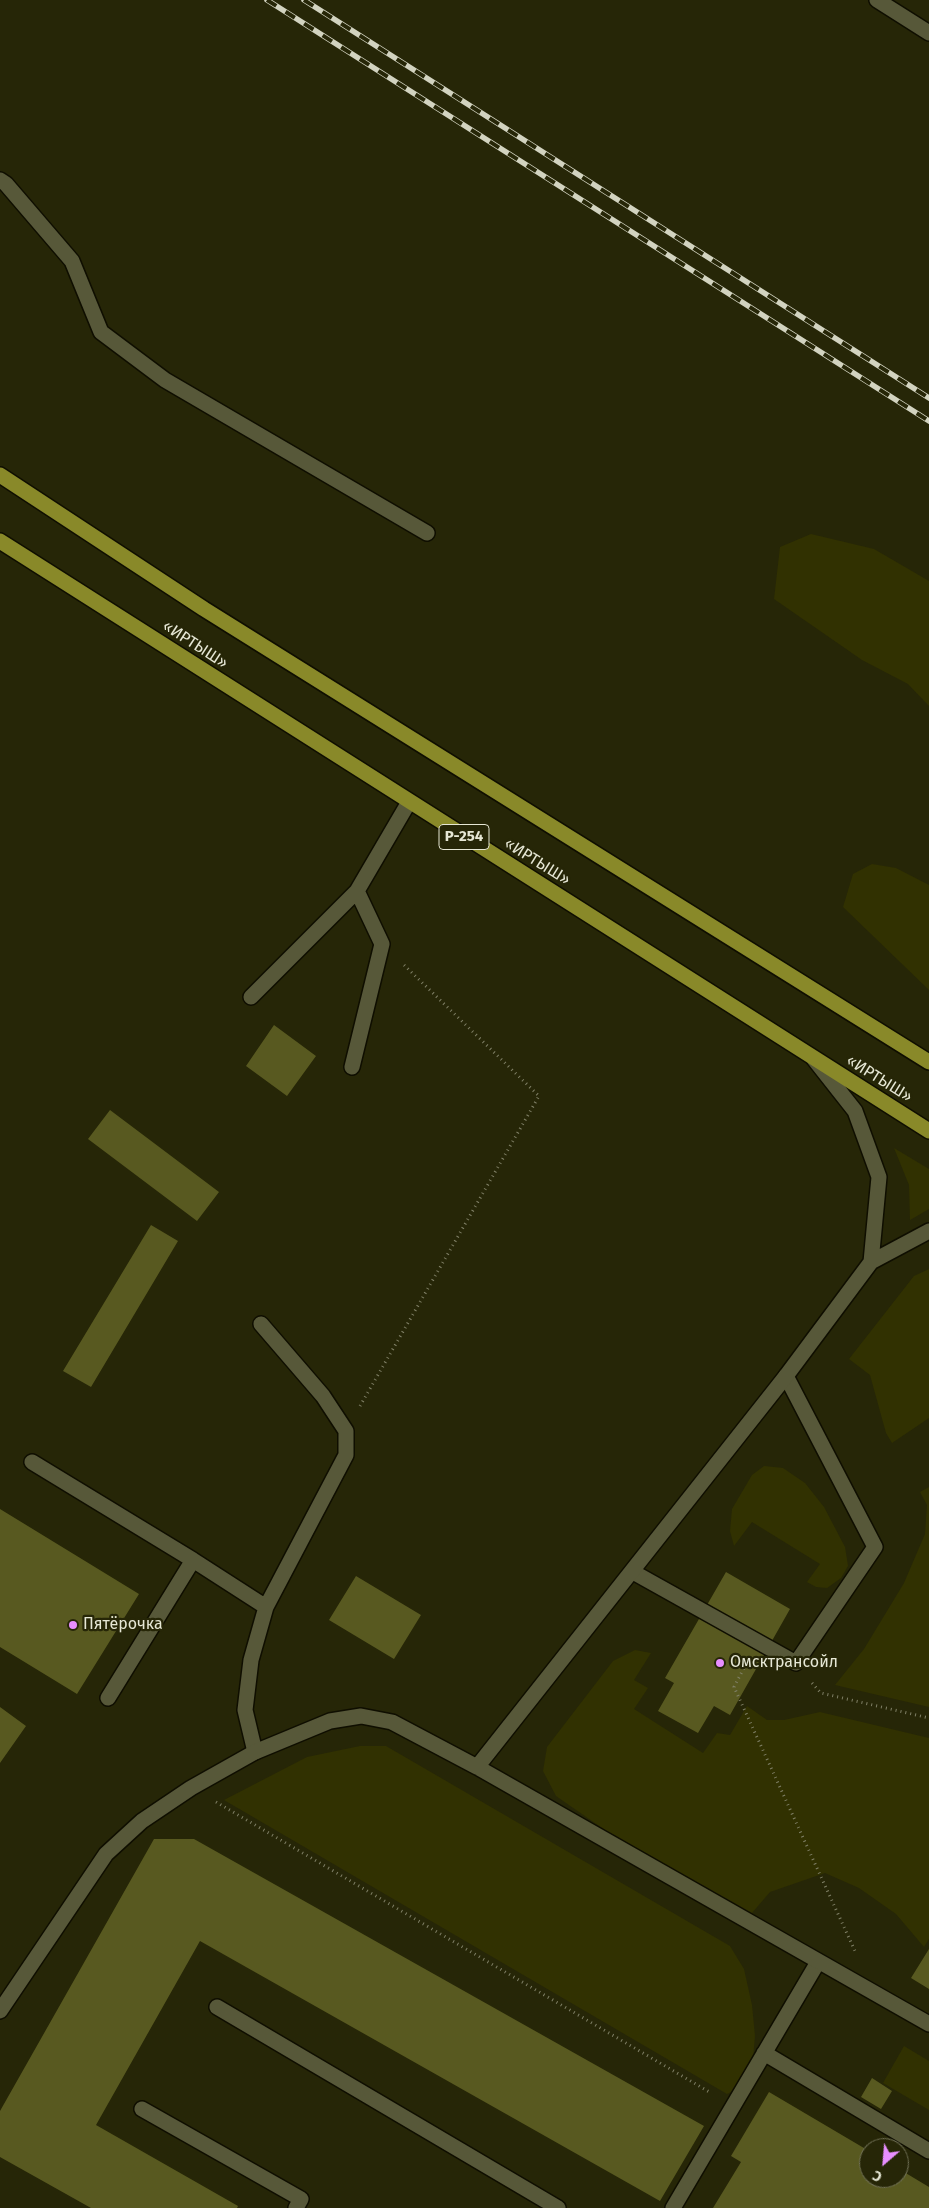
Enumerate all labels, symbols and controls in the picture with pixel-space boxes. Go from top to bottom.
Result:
street label: «ИРТЫШ» [159,617,231,673]
road number: Р-254 [439,824,489,850]
street label: «ИРТЫШ» [500,834,574,890]
street label: «ИРТЫШ» [842,1051,916,1107]
place label: Пятёрочка [83,1615,163,1635]
marker: Пятёрочка [67,1619,79,1631]
place label: Омсктрансойл [730,1653,838,1673]
marker: Омсктрансойл [714,1657,726,1669]
north arrow [859,2138,909,2188]
text: С [870,2167,885,2185]

